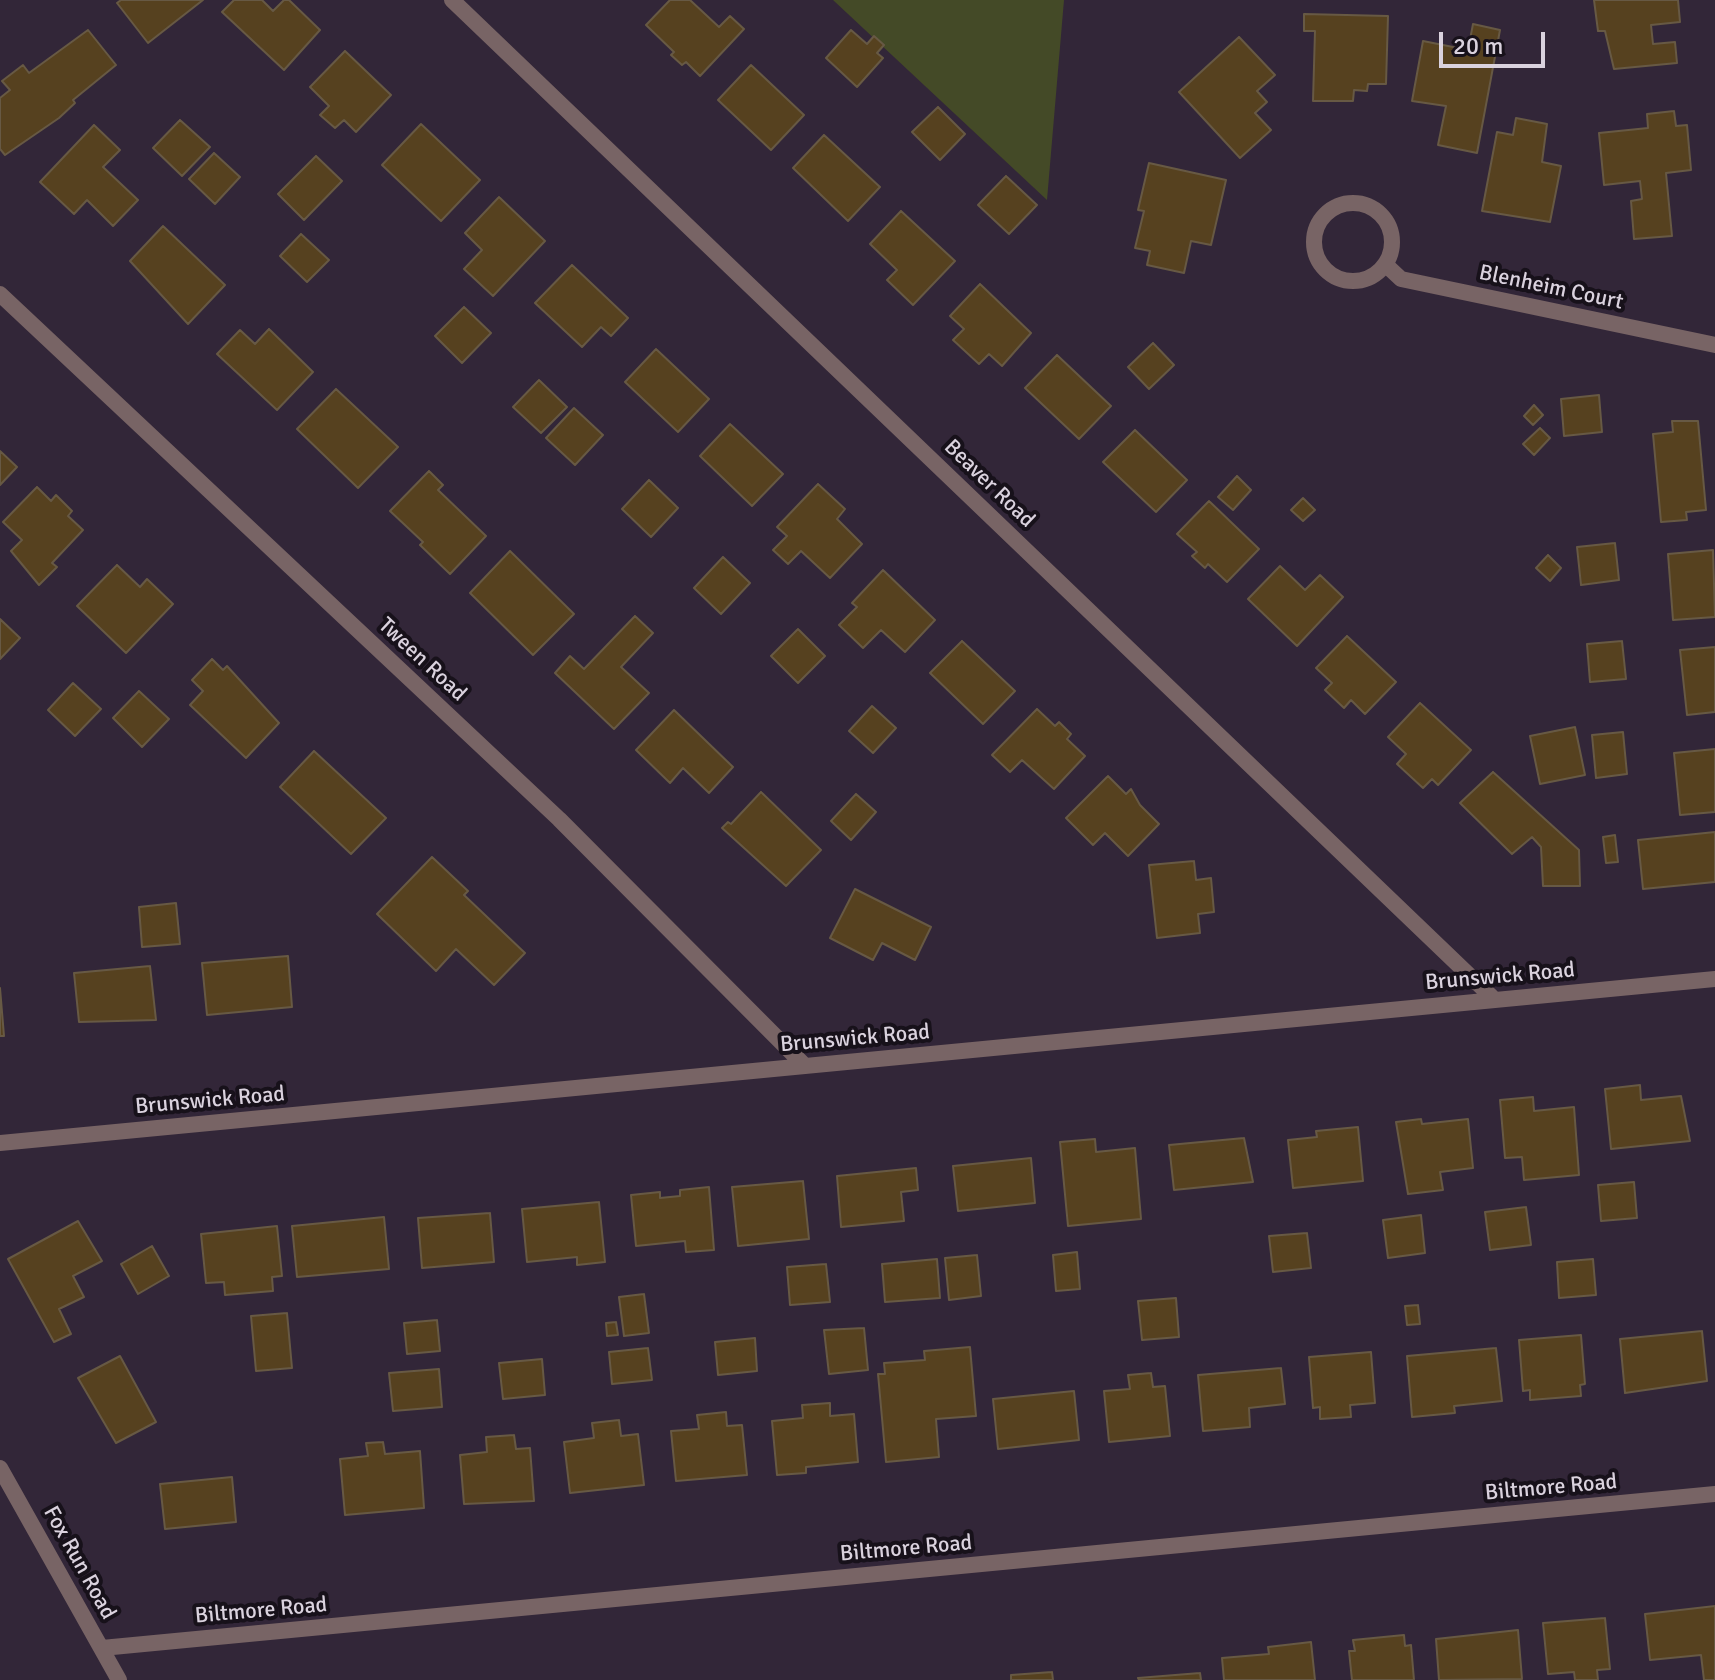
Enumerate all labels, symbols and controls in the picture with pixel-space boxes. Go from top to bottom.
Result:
scale bar [1443,16,1549,66]
text: 20 m [1453,31,1503,61]
street label: Blenheim Court [1476,260,1626,316]
street label: Beaver Road [938,434,1040,534]
street label: Tween Road [372,613,472,707]
street label: Brunswick Road [1424,957,1576,997]
street label: Brunswick Road [779,1019,931,1059]
street label: Brunswick Road [134,1081,286,1121]
street label: Biltmore Road [1484,1469,1618,1507]
street label: Fox Run Road [37,1502,121,1624]
street label: Biltmore Road [839,1530,973,1568]
street label: Biltmore Road [194,1592,328,1630]

